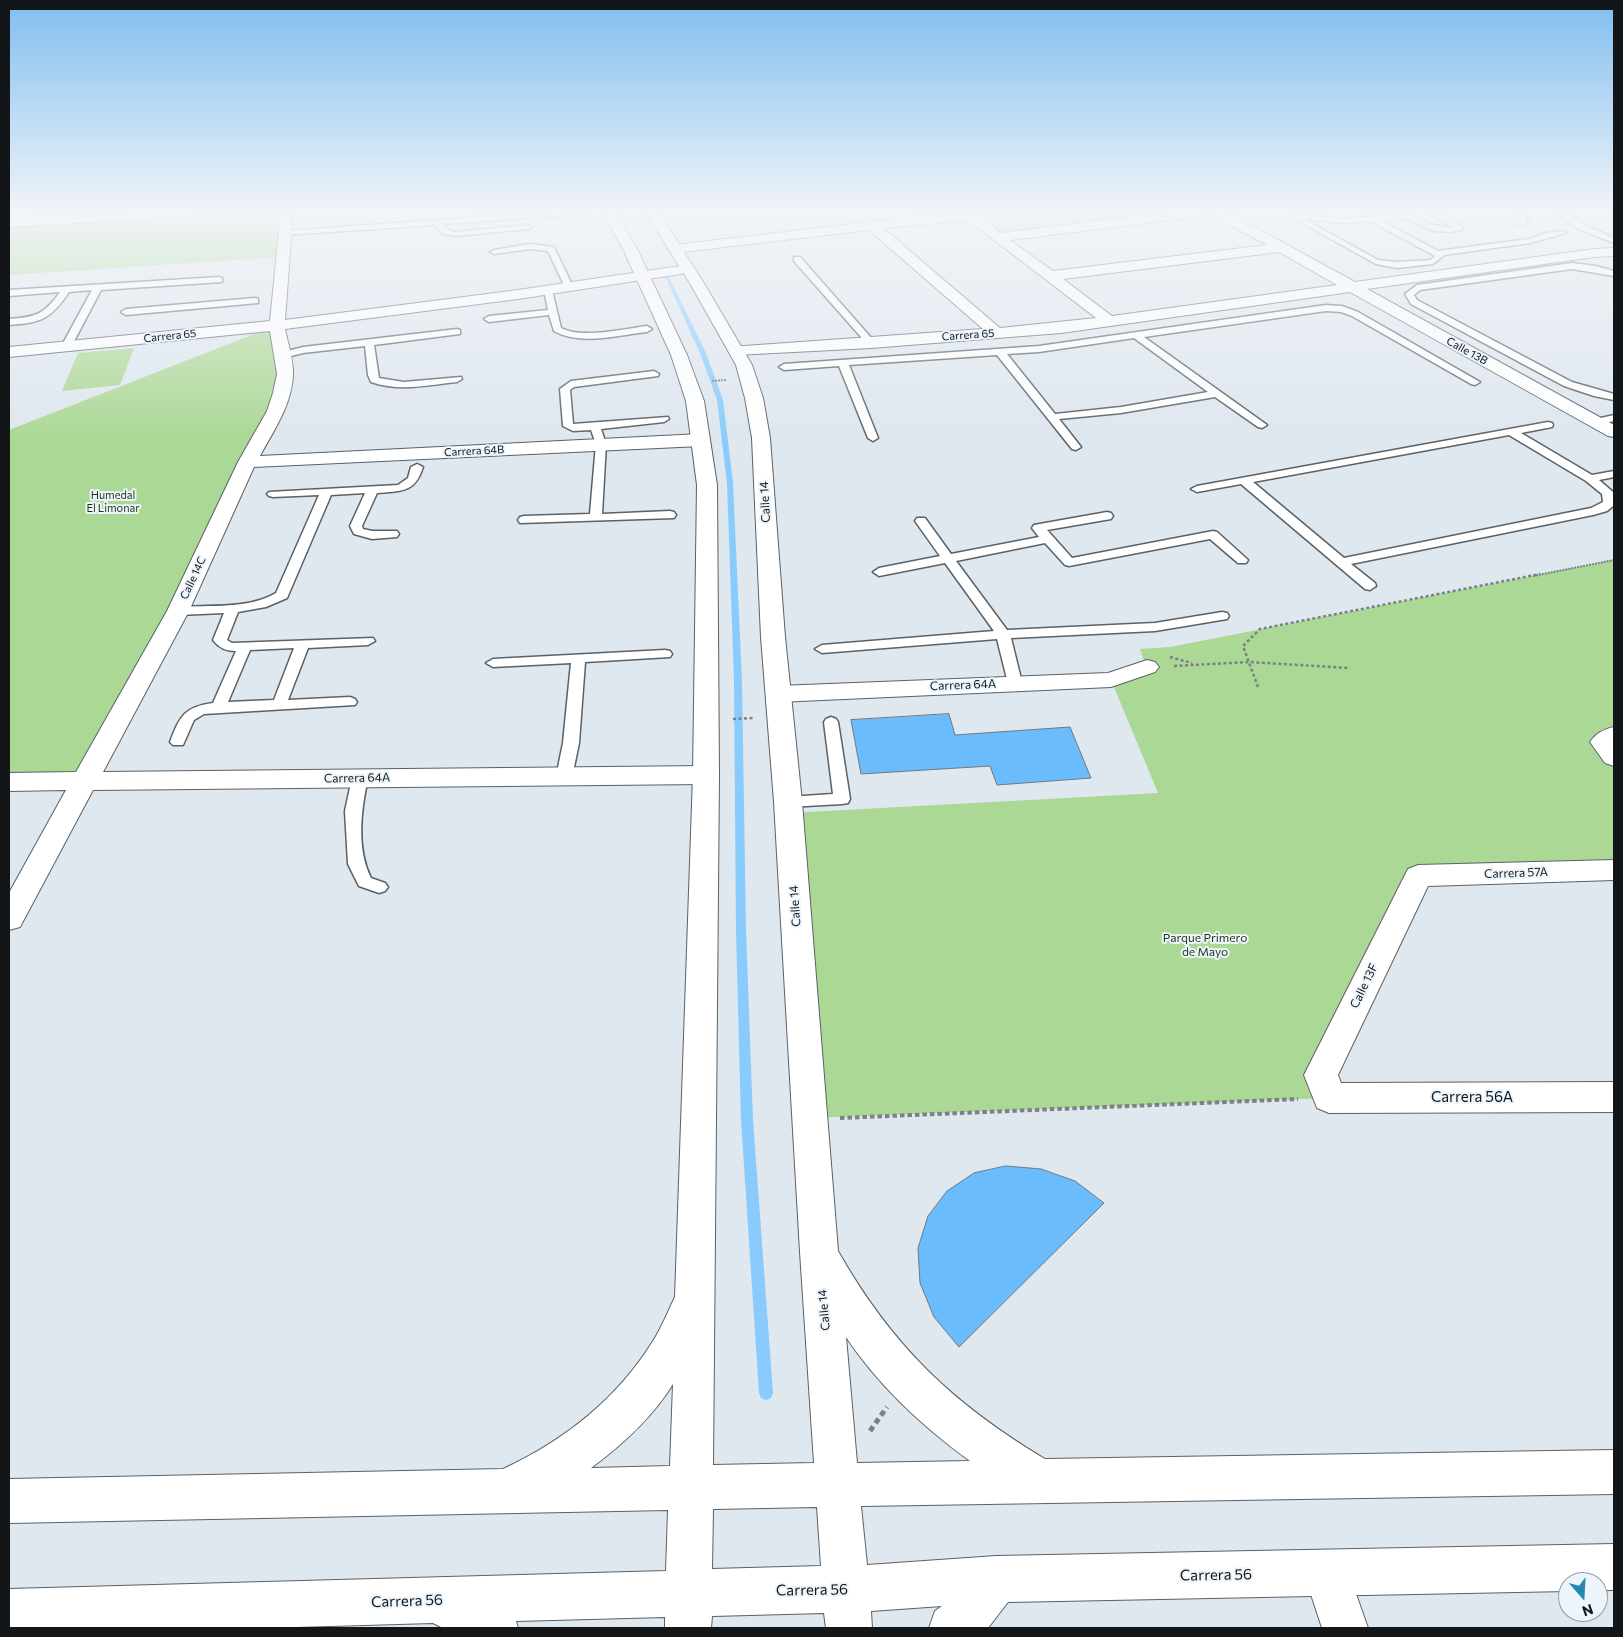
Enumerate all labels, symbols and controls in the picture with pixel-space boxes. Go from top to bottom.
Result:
street label: Carrera 65 [143,327,197,345]
street label: Carrera 65 [941,327,995,343]
street label: Calle 13B [1444,334,1490,368]
street label: Carrera 64B [444,443,504,459]
street label: Calle 14 [757,481,773,523]
park label: Humedal El Limonar [86,488,140,514]
street label: Calle 14C [177,555,209,601]
street label: Carrera 64A [930,677,996,693]
street label: Carrera 64A [324,770,390,786]
street label: Carrera 57A [1484,865,1548,881]
street label: Calle 14 [786,885,804,927]
park label: Parque Primero de Mayo [1163,931,1247,959]
street label: Calle 13F [1347,961,1381,1011]
street label: Carrera 56A [1431,1088,1513,1106]
street label: Calle 14 [815,1289,833,1331]
street label: Carrera 56 [1180,1565,1252,1585]
north arrow [1558,1572,1608,1622]
street label: Carrera 56 [776,1580,848,1600]
street label: Carrera 56 [371,1591,443,1611]
text: N [1580,1601,1595,1620]

